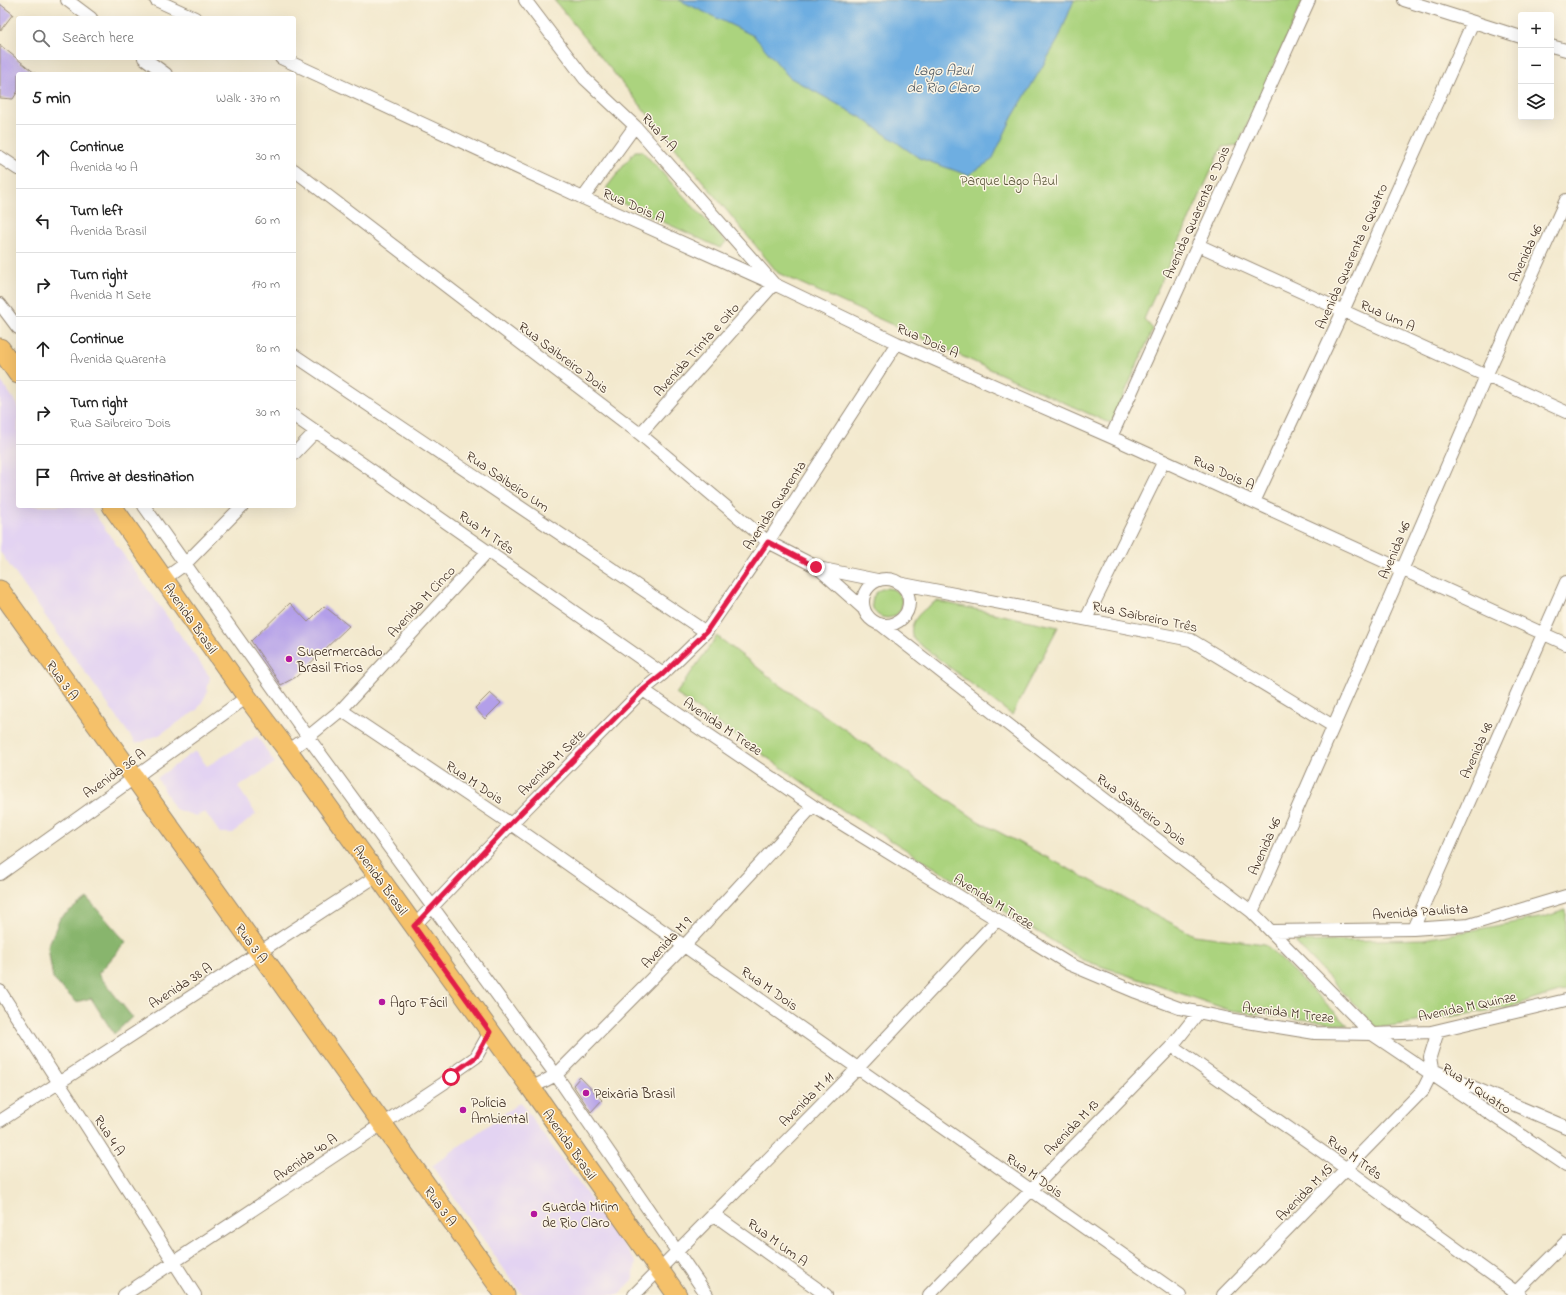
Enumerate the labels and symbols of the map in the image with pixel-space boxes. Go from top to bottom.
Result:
water label: Lago Azul de Rio Claro [907,60,981,99]
street label: Rua 1-A [636,109,682,157]
street label: Avenida Quarenta e Dois [1159,143,1236,283]
park label: Parque Lago Azul [960,171,1058,193]
street label: Avenida Quarenta e Quatro [1311,180,1394,333]
street label: Rua Dois A [599,183,668,229]
street label: Avenida 46 [1504,222,1549,286]
street label: Rua Um A [1356,295,1418,338]
street label: Avenida Trinta e Oito [649,298,745,402]
street label: Rua Saibreiro Dois [513,317,613,399]
street label: Rua Dois A [893,318,962,364]
street label: Rua Saibeiro Um [461,446,553,518]
street label: Rua Dois A [1189,450,1258,496]
street label: Avenida Quarenta [738,457,812,555]
street label: Rua M Três [454,506,519,560]
street label: Avenida 46 [1374,518,1417,583]
route end [807,558,825,576]
street label: Avenida M Cinco [383,561,461,643]
street label: Avenida Brasil [158,579,222,659]
street label: Rua Saibreiro Três [1090,596,1199,639]
place label: Supermercado Brasil Frios [296,642,383,679]
marker: Supermercado Brasil Frios [284,654,294,664]
street label: Rua 3 A [40,657,83,705]
street label: Avenida M Treze [678,693,767,762]
street label: Avenida 48 [1456,719,1499,782]
street label: Avenida M Sete [514,724,591,801]
street label: Avenida 36 A [79,744,151,804]
street label: Rua M Dois [441,756,507,810]
street label: Rua Saibreiro Dois [1091,769,1191,851]
street label: Avenida 46 [1243,814,1287,879]
street label: Avenida Brasil [347,841,412,920]
street label: Avenida M Treze [949,869,1038,936]
street label: Avenida Paulista [1371,899,1469,926]
street label: Avenida M 9 [637,912,698,974]
street label: Rua 3 A [229,920,272,968]
street label: Avenida 38 A [145,958,217,1015]
street label: Rua M Dois [736,962,802,1017]
street label: Avenida M Quinze [1416,987,1519,1028]
place label: Agro Fácil [390,993,447,1015]
marker: Agro Fácil [377,997,387,1007]
street label: Avenida M Treze [1241,997,1335,1030]
street label: Rua M Quatro [1437,1058,1515,1120]
route start [442,1068,460,1086]
street label: Avenida M 11 [775,1068,840,1132]
place label: Peixaria Brasil [594,1084,675,1105]
marker: Peixaria Brasil [581,1088,591,1098]
place label: Polícia Ambiental [471,1093,528,1130]
street label: Avenida M 13 [1040,1095,1105,1161]
marker: Polícia Ambiental [458,1105,468,1115]
street label: Avenida Brasil [537,1105,601,1185]
street label: Rua 4 A [88,1111,130,1160]
street label: Avenida 40 A [270,1129,342,1187]
street label: Rua M Três [1322,1131,1386,1186]
street label: Rua M Dois [1001,1149,1067,1204]
street label: Avenida M 15 [1272,1160,1338,1226]
street label: Rua 3 A [418,1183,461,1231]
place label: Guarda Mirim de Rio Claro [542,1197,618,1234]
marker: Guarda Mirim de Rio Claro [529,1209,539,1219]
street label: Rua M Um A [742,1214,812,1272]

